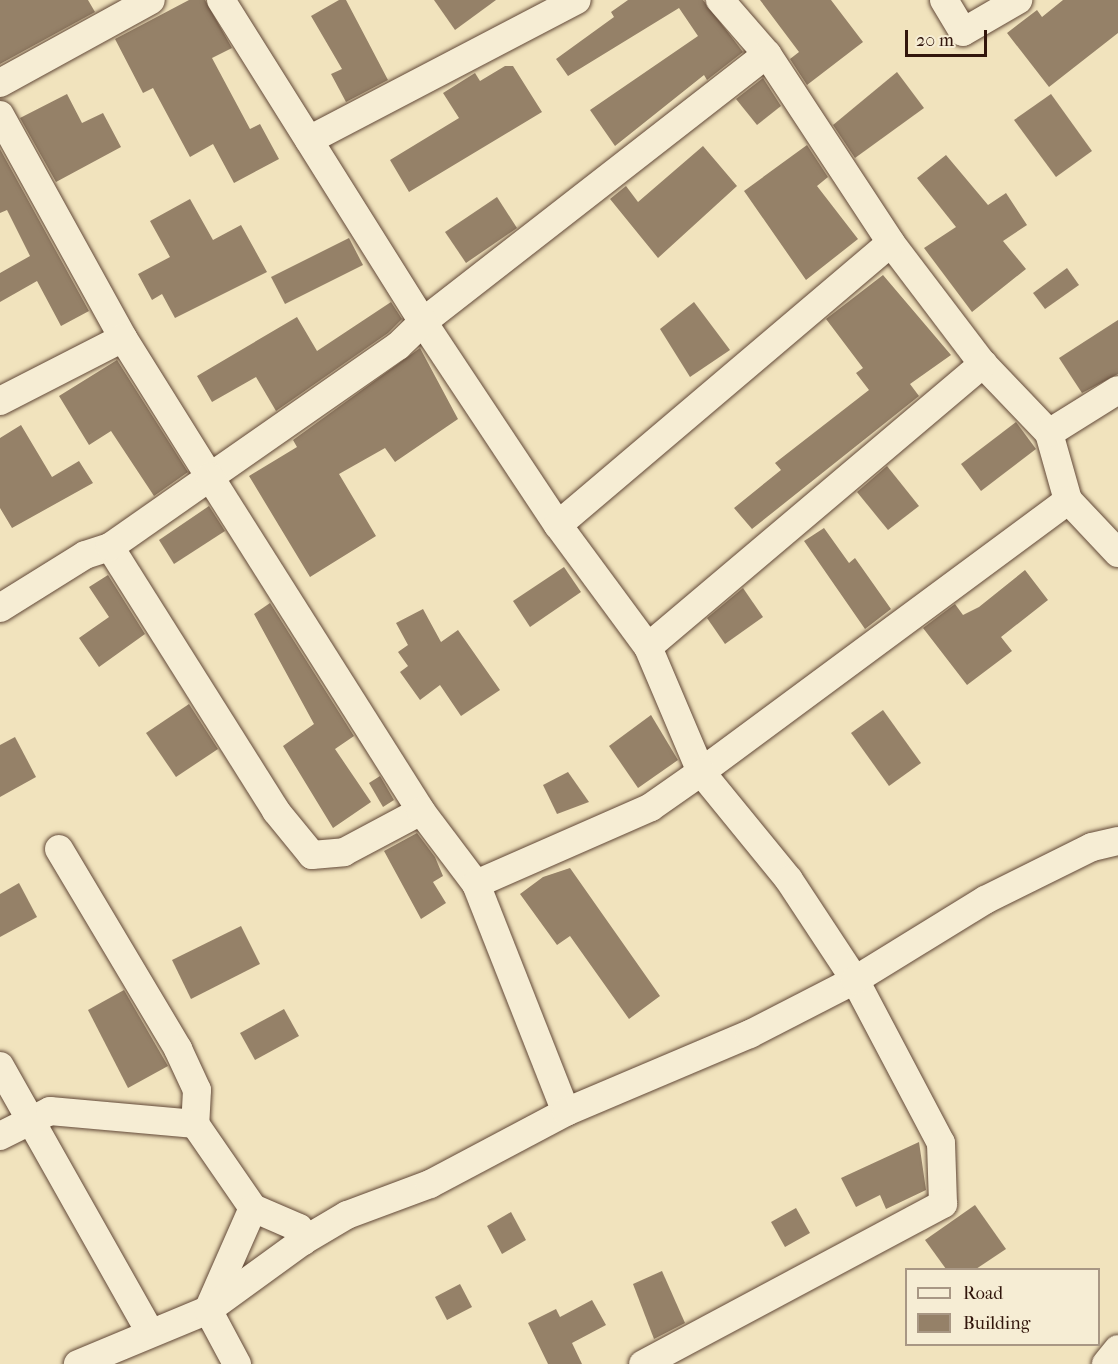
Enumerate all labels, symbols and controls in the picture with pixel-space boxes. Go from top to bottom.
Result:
scale bar [908,18,990,56]
text: 20 m [916,30,954,51]
legend [905,1268,1100,1346]
text: Road [963,1283,1003,1304]
text: Building [963,1313,1030,1334]

